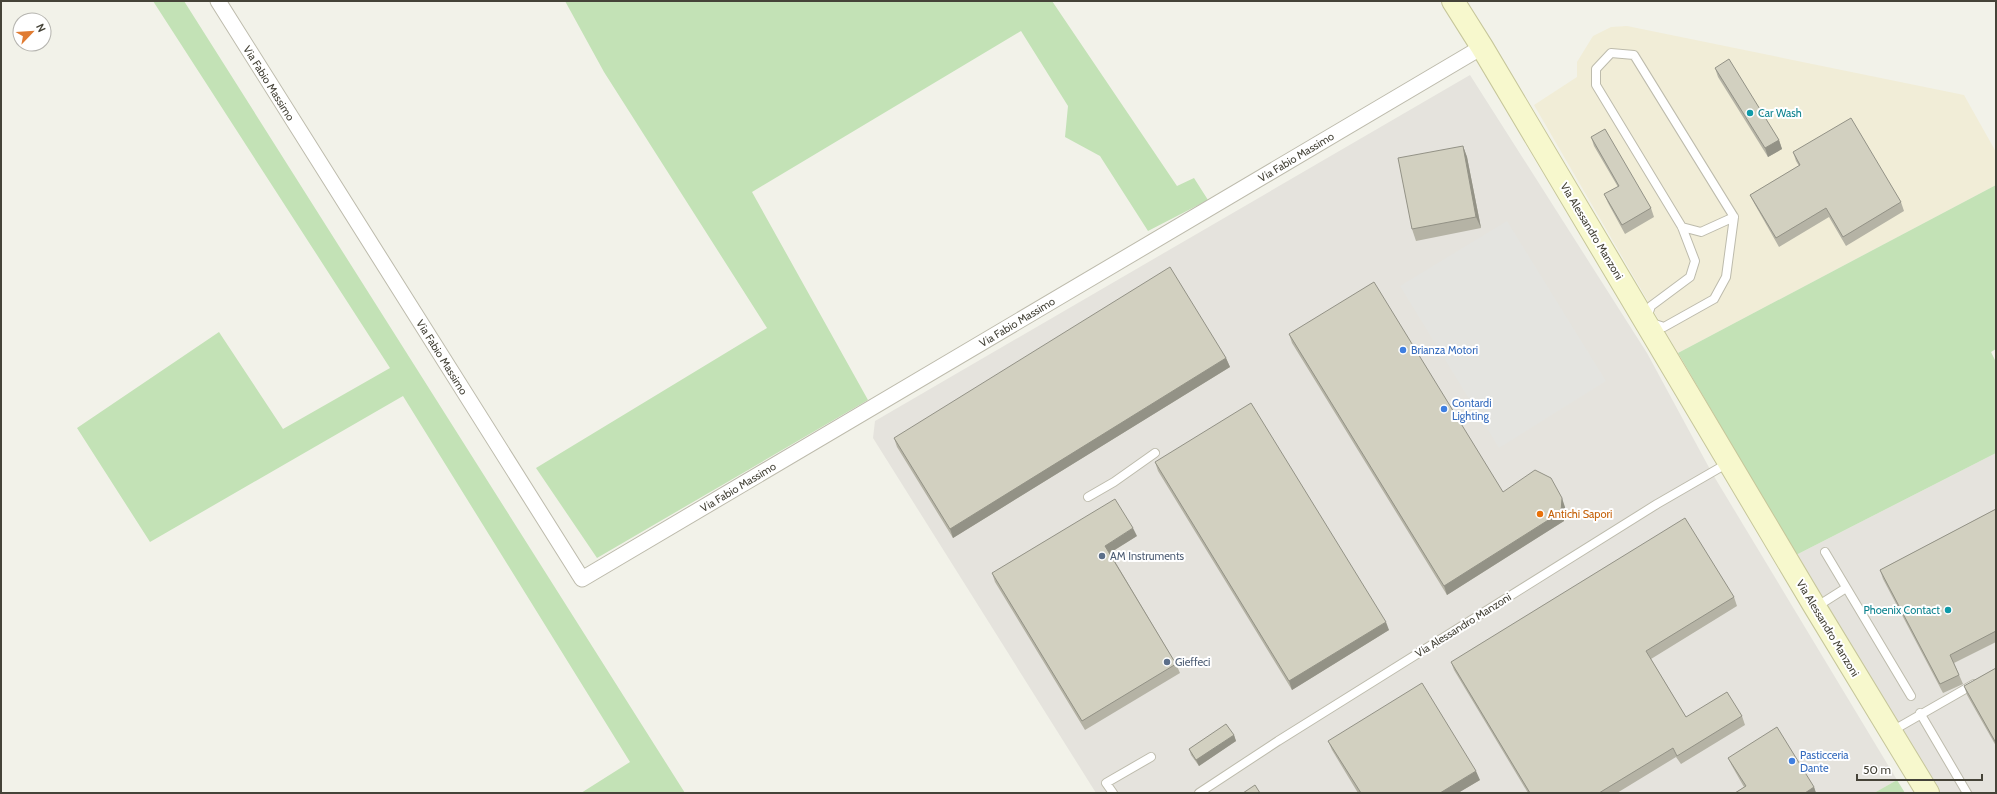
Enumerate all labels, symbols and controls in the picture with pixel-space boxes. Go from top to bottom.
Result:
north arrow [12,12,52,52]
text: N [33,21,49,34]
street label: Via Fabio Massimo [240,43,298,123]
place label: Car Wash [1758,106,1802,120]
marker: Car Wash [1745,108,1755,118]
street label: Via Fabio Massimo [1256,129,1336,185]
street label: Via Alessandro Manzoni [1558,180,1626,282]
street label: Via Fabio Massimo [977,294,1057,350]
street label: Via Fabio Massimo [413,317,471,397]
place label: Brianza Motori [1411,343,1478,357]
marker: Brianza Motori [1398,345,1408,355]
place label: Contardi Lighting [1452,396,1492,423]
marker: Contardi Lighting [1439,404,1449,414]
street label: Via Fabio Massimo [698,459,778,515]
place label: Antichi Sapori [1548,507,1612,521]
marker: Antichi Sapori [1535,509,1545,519]
place label: AM Instruments [1110,549,1185,563]
marker: AM Instruments [1097,551,1107,561]
street label: Via Alessandro Manzoni [1794,577,1862,679]
street label: Via Alessandro Manzoni [1412,590,1514,660]
place label: Phoenix Contact [1864,603,1940,617]
marker: Phoenix Contact [1943,605,1953,615]
place label: Gieffeci [1175,655,1210,669]
marker: Gieffeci [1162,657,1172,667]
place label: Pasticceria Dante [1800,748,1849,775]
marker: Pasticceria Dante [1787,756,1797,766]
scale bar [1857,756,1982,782]
text: 50 m [1863,762,1891,777]

